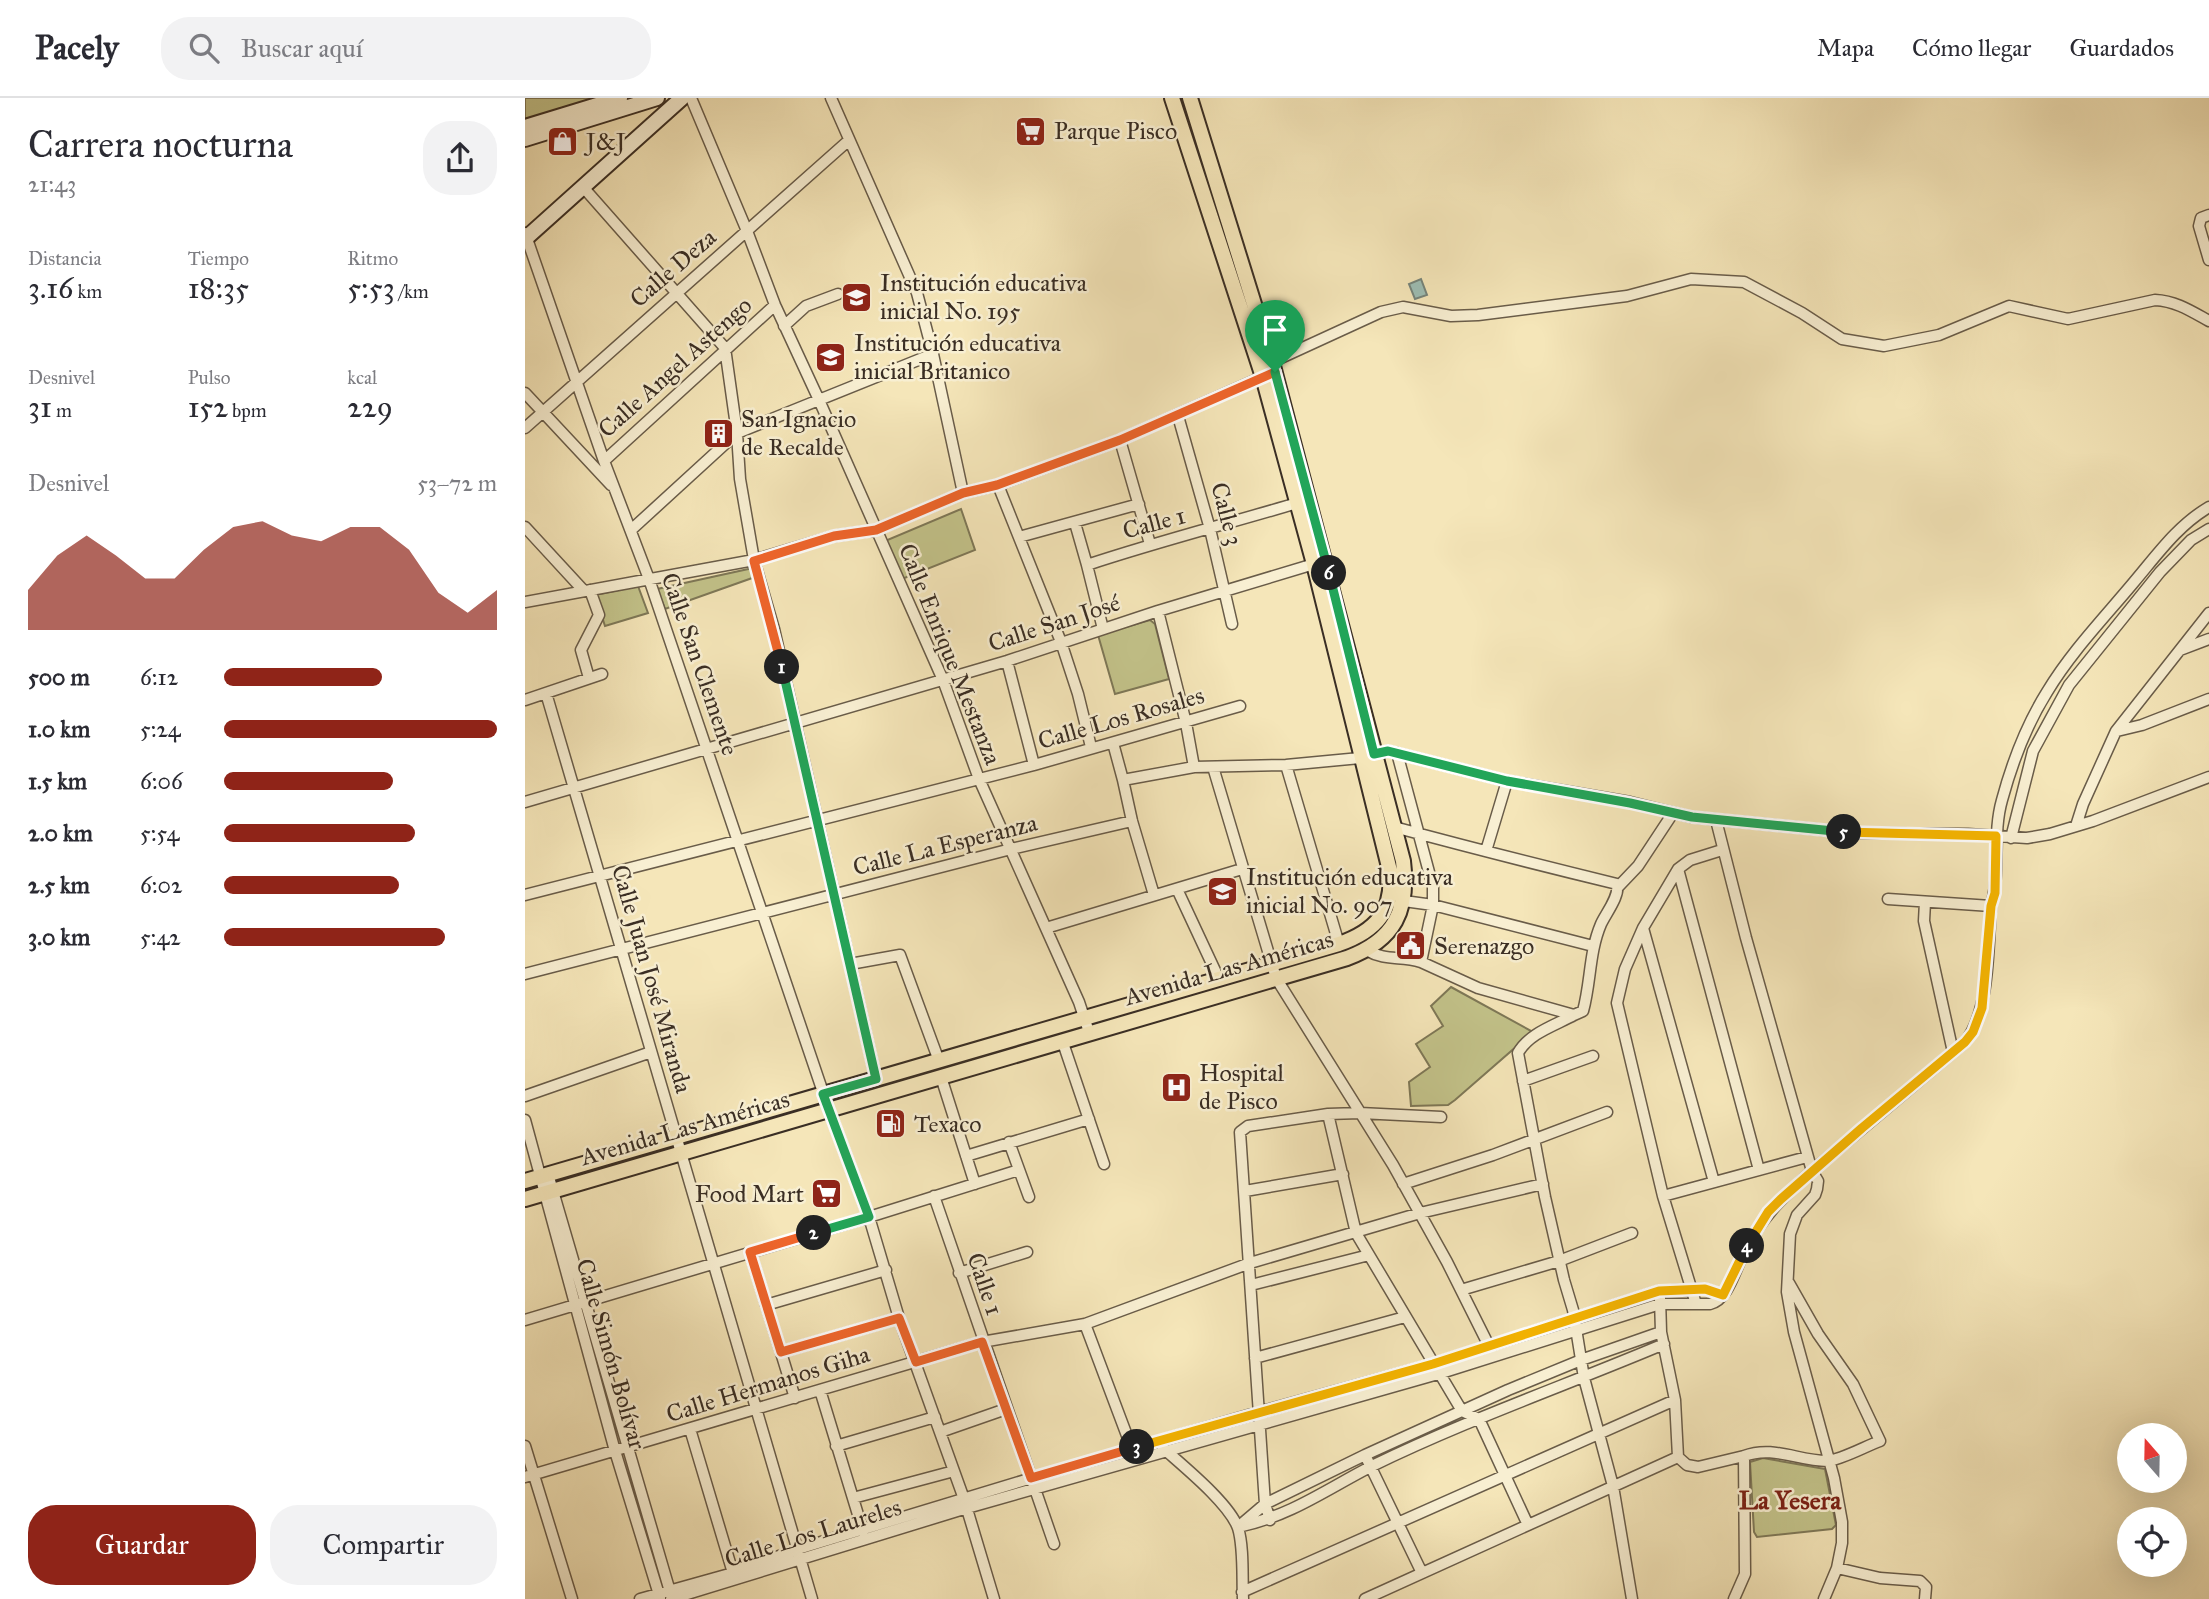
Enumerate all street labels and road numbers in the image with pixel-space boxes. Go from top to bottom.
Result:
street label: Calle Deza [624,222,723,314]
street label: Calle Angel Astengo [592,290,758,444]
street label: Calle 3 [1204,479,1250,549]
street label: Calle 1 [1119,500,1189,546]
street label: Calle Enrique Mestanza [892,539,1008,770]
street label: Calle San Clemente [655,569,745,759]
street label: Calle San José [984,588,1124,658]
street label: Calle Los Rosales [1034,680,1208,756]
street label: Calle La Esperanza [850,807,1041,882]
street label: Calle Juan José Miranda [605,862,699,1097]
street label: Avenida Las Américas [1120,924,1337,1012]
street label: Avenida Las Américas [576,1084,793,1172]
street label: Calle 1 [960,1249,1010,1319]
street label: Calle Simón Bolívar [569,1255,653,1453]
street label: Calle Hermanos Giha [663,1339,874,1429]
street label: Calle Los Laureles [721,1492,905,1574]

